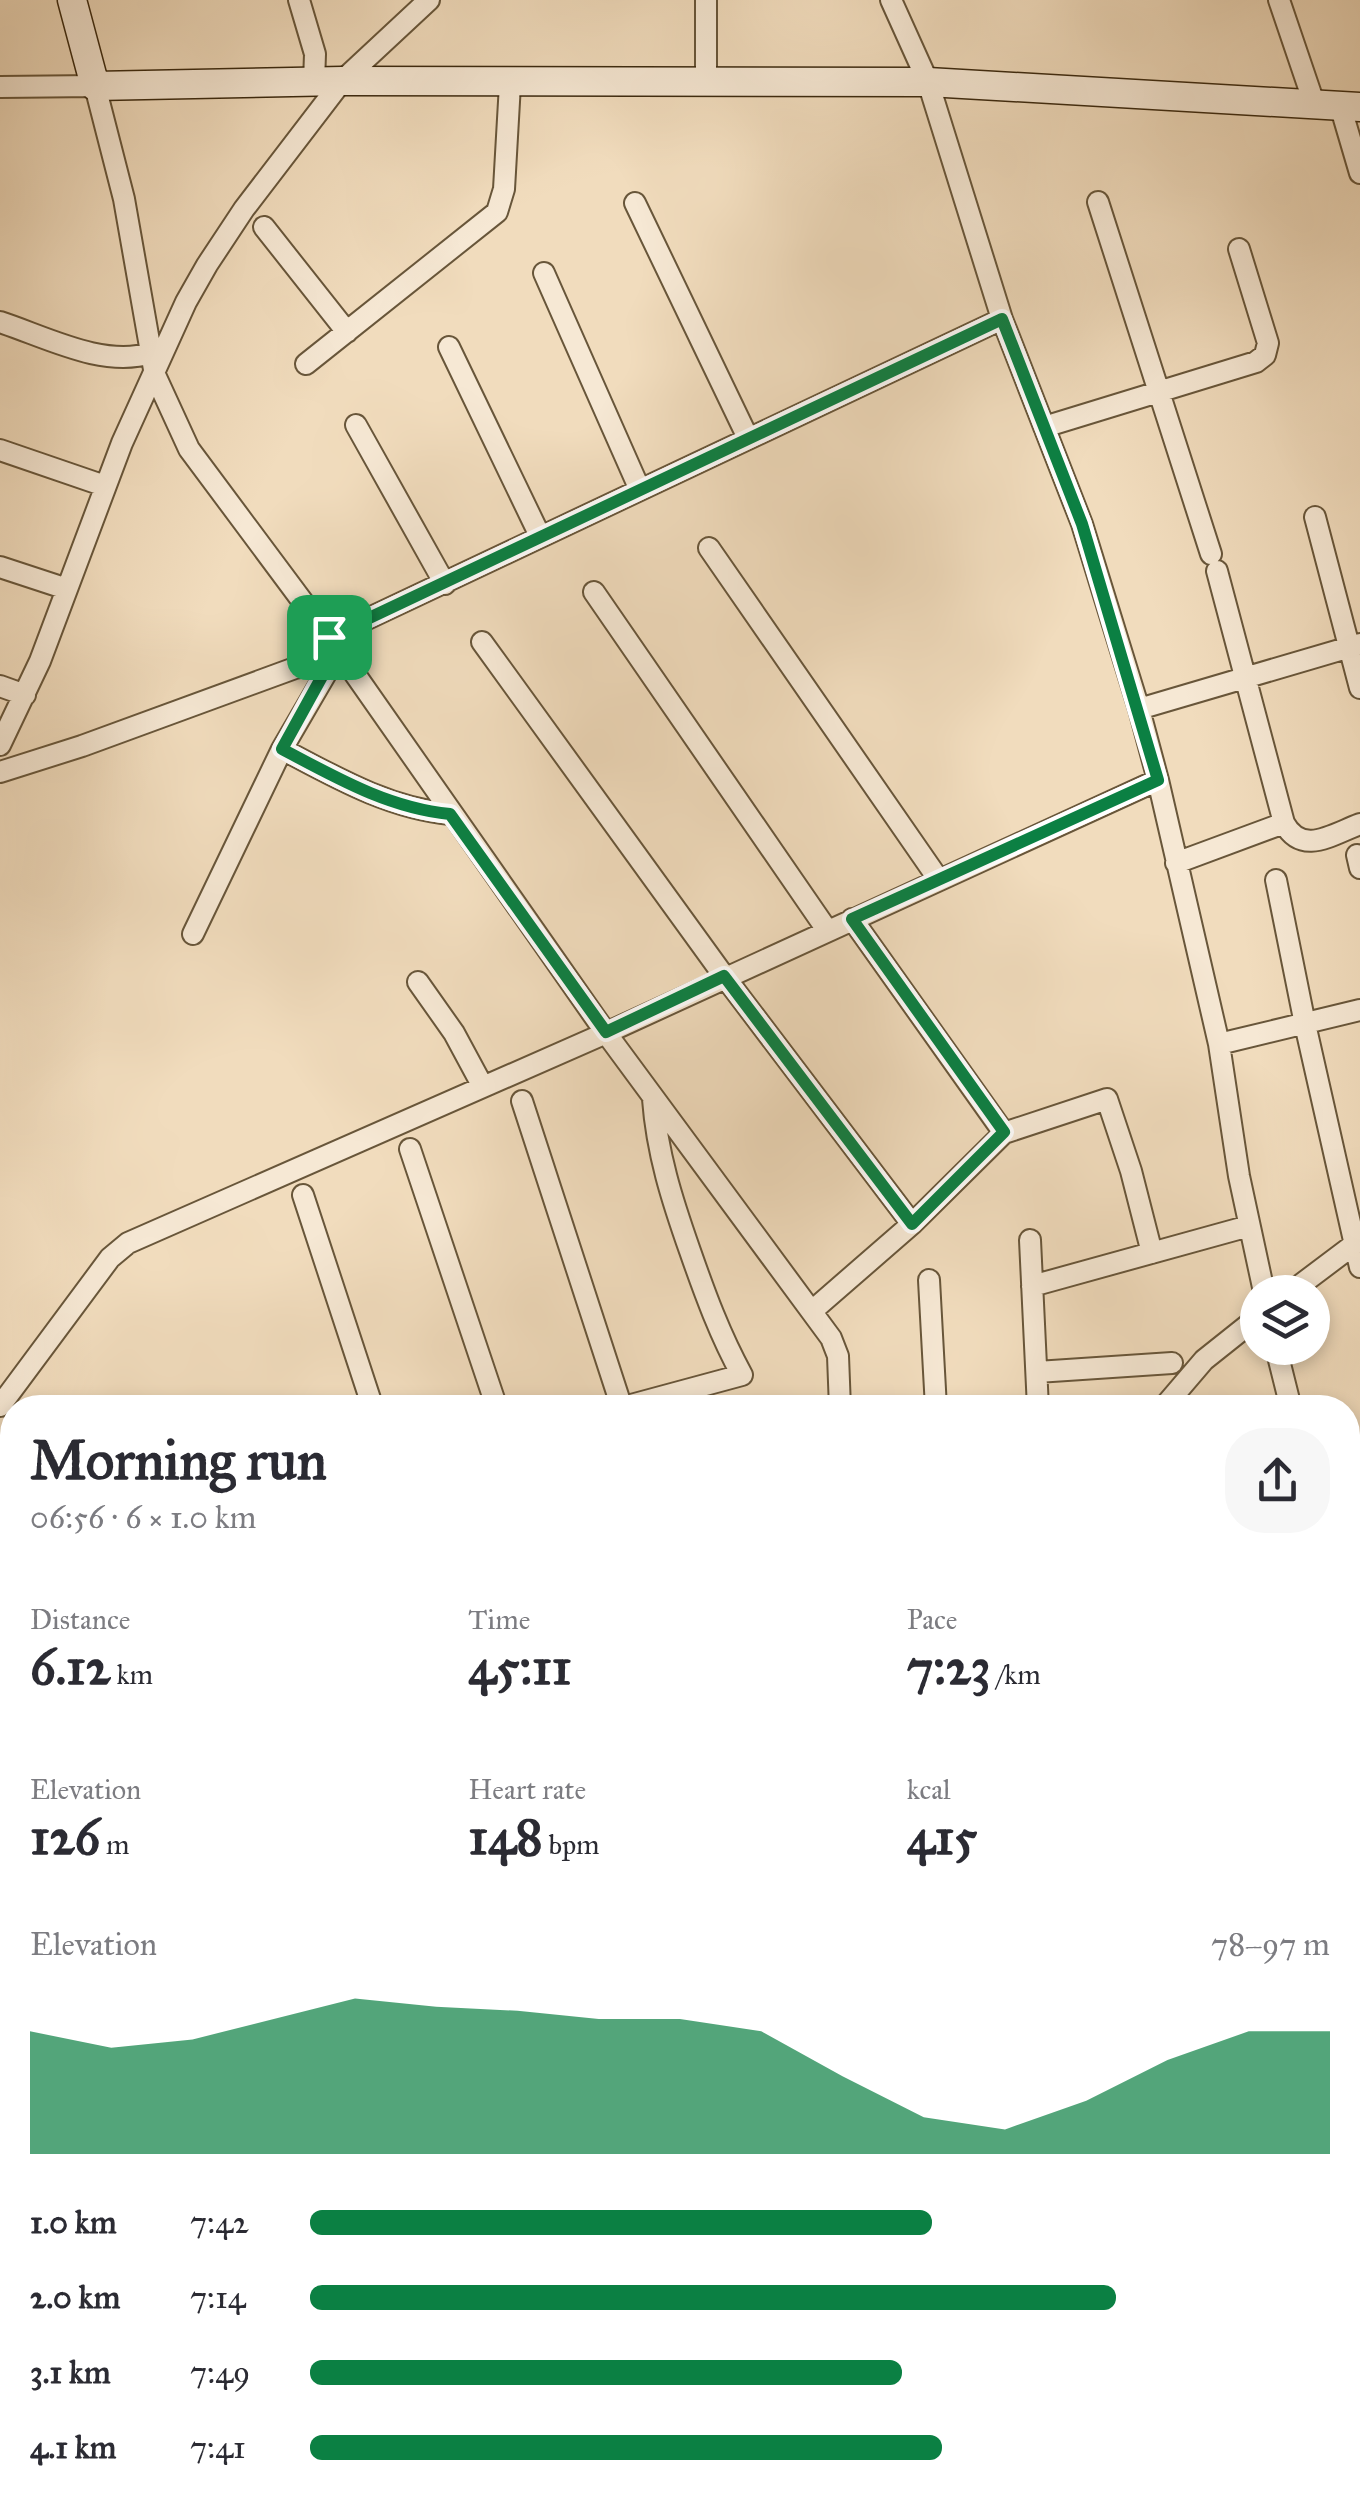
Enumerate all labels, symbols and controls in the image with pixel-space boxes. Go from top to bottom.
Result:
pin [287,595,372,680]
icon: arrive [302,610,357,665]
map controls [1240,1275,1330,1365]
button: layers [1240,1275,1330,1365]
text: Morning run [30,1427,327,1494]
button: share [1225,1428,1330,1533]
text: 06:56 · 6 × 1.0 km [30,1498,256,1537]
text: Distance [30,1602,130,1637]
text: Time [468,1602,530,1637]
text: Pace [907,1602,957,1637]
text: 6.12 [30,1637,110,1698]
text: 45:11 [468,1637,572,1698]
text: 7:23 [907,1637,991,1698]
text: km [110,1657,153,1692]
text: /km [991,1657,1041,1692]
text: Elevation [30,1772,141,1807]
text: Heart rate [468,1772,586,1807]
text: kcal [907,1772,951,1807]
text: 126 [30,1807,100,1868]
text: 148 [468,1807,543,1868]
text: 415 [907,1807,977,1868]
text: m [100,1827,130,1862]
text: bpm [543,1827,600,1862]
text: Elevation [30,1925,157,1964]
text: 78–97 m [1211,1925,1330,1964]
text: 1.0 km [30,2203,117,2242]
text: 7:42 [190,2203,249,2242]
text: 2.0 km [30,2278,120,2317]
text: 7:14 [190,2278,246,2317]
text: 3.1 km [30,2353,111,2392]
text: 7:49 [190,2353,250,2392]
text: 4.1 km [30,2428,117,2467]
text: 7:41 [190,2428,246,2467]

